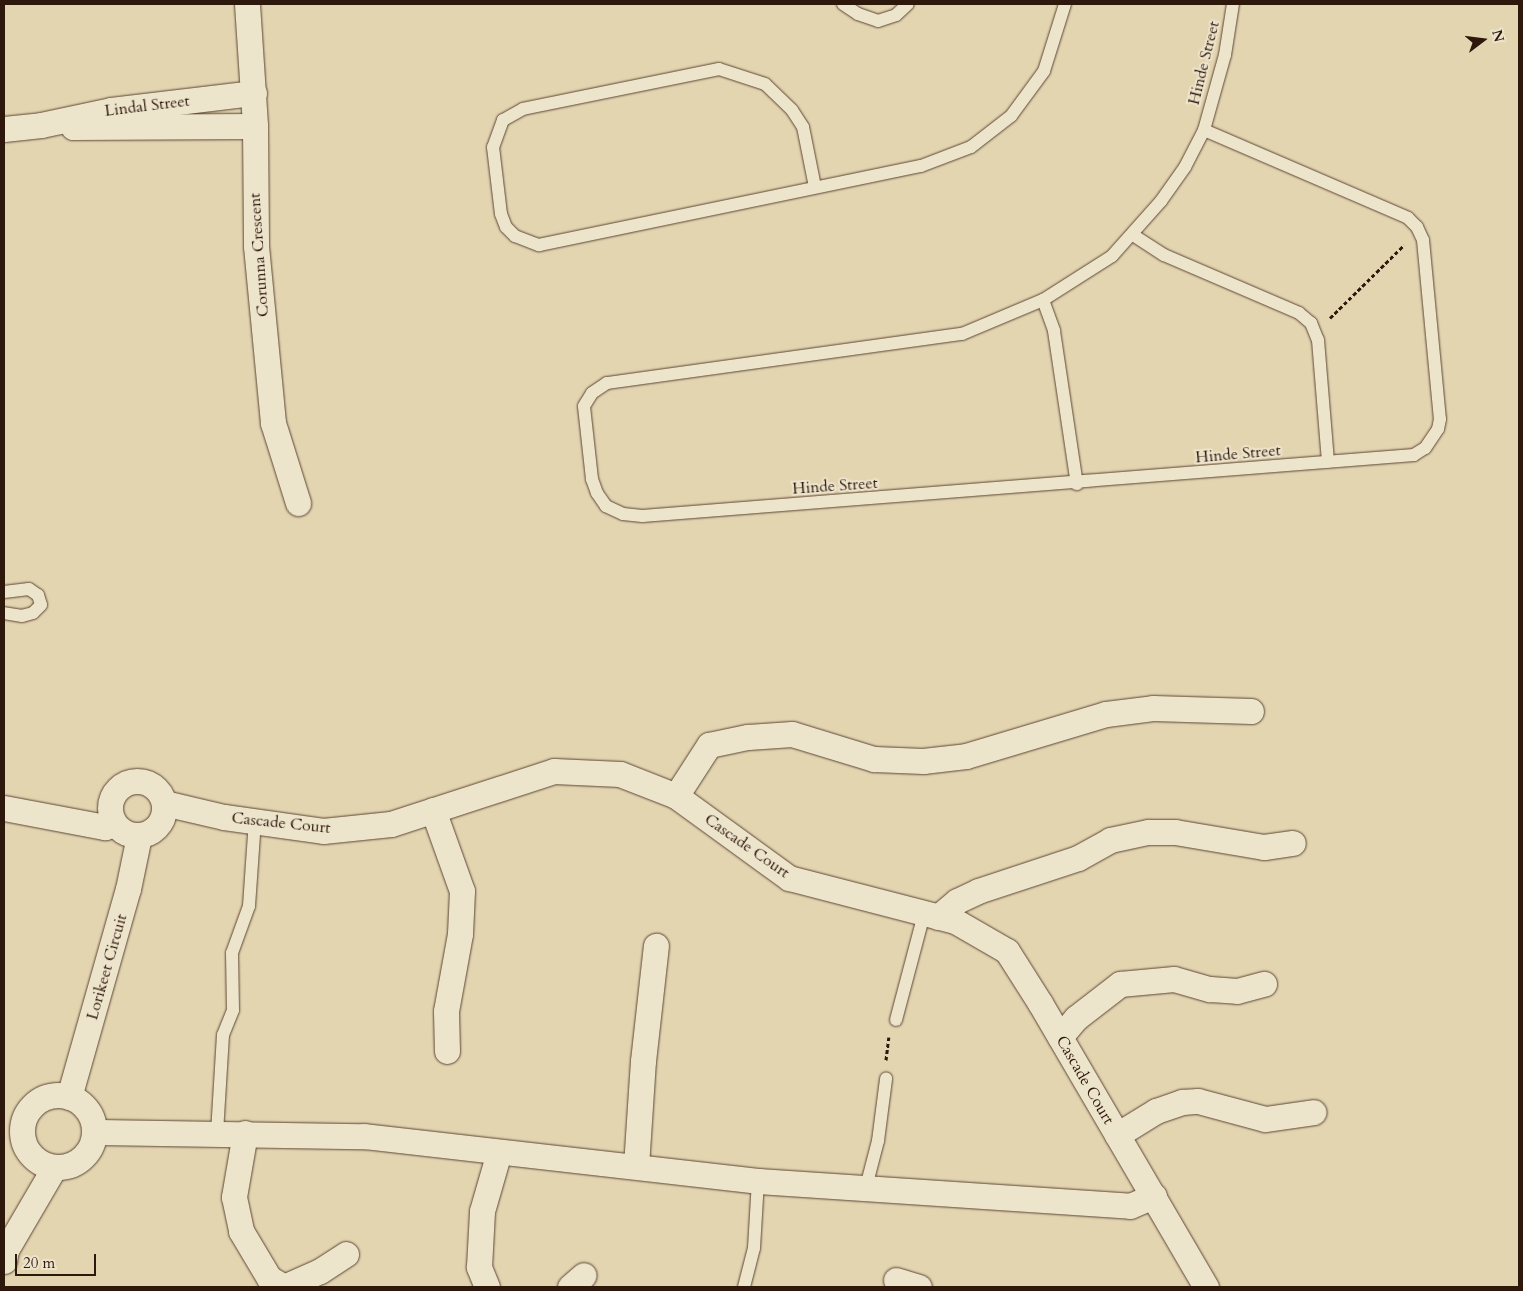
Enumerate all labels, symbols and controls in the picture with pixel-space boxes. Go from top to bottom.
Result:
north arrow [1458,15,1508,65]
street label: Hinde Street [1184,19,1224,107]
text: N [1487,28,1509,44]
street label: Lindal Street [103,91,191,121]
street label: Corunna Crescent [245,192,273,318]
street label: Hinde Street [1195,441,1281,467]
street label: Hinde Street [792,473,878,499]
street label: Cascade Court [231,808,331,838]
street label: Cascade Court [701,810,793,882]
street label: Lorikeet Circuit [83,912,131,1022]
street label: Cascade Court [1052,1032,1118,1128]
scale bar [18,1244,99,1276]
text: 20 m [23,1253,55,1273]

